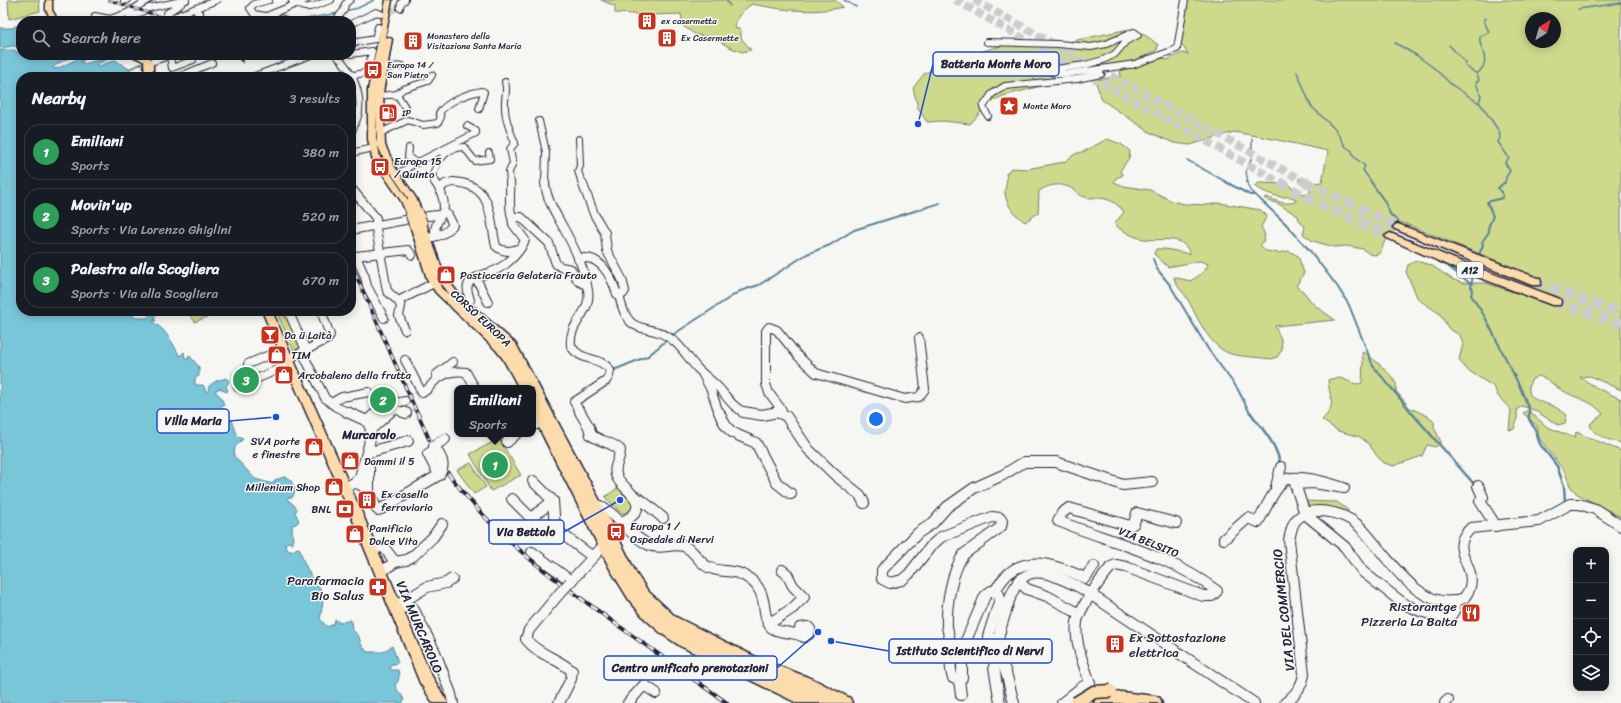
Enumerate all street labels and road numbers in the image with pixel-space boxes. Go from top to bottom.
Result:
road number: A12 [1457,262,1483,278]
street label: CORSO EUROPA [446,285,515,352]
street label: VIA BELSITO [1116,522,1182,563]
street label: VIA DEL COMMERCIO [1266,548,1301,672]
street label: VIA MURCAROLO [390,577,450,677]

